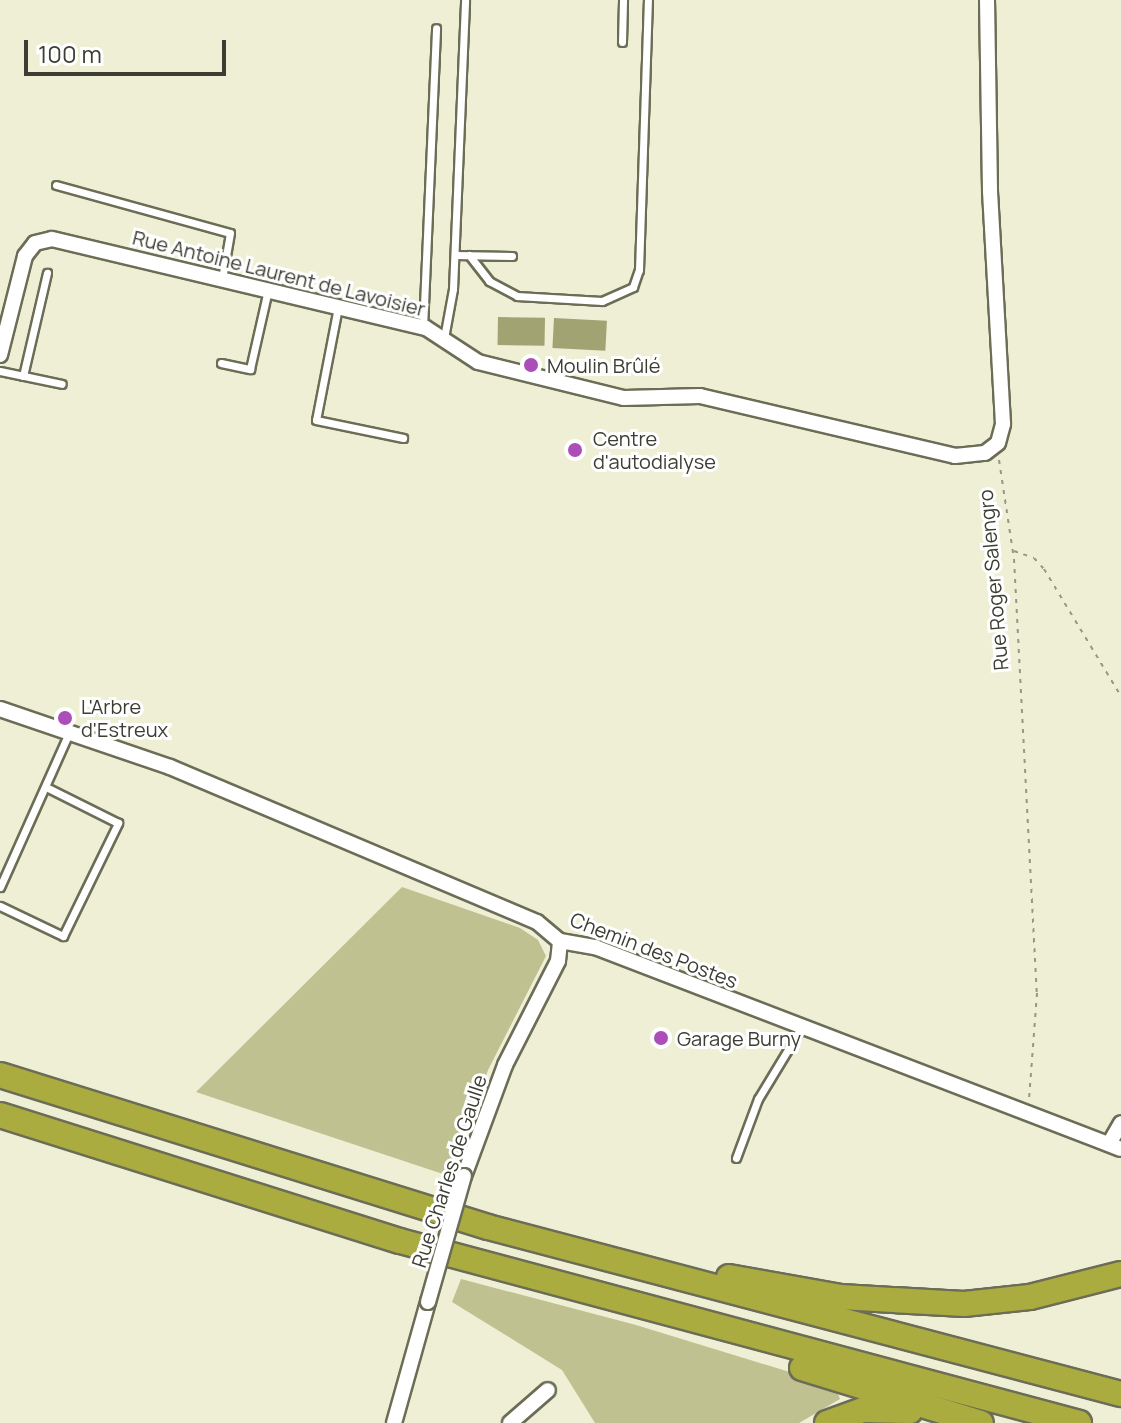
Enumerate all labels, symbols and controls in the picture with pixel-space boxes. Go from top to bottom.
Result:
scale bar [28,24,230,74]
text: 100 m [38,37,102,70]
street label: Rue Antoine Laurent de Lavoisier [130,225,428,321]
place label: Moulin Brûlé [547,353,660,377]
marker: Moulin Brûlé [522,356,540,374]
place label: Centre d'autodialyse [593,426,716,473]
marker: Centre d'autodialyse [564,439,586,461]
street label: Rue Roger Salengro [973,489,1013,671]
place label: L'Arbre d'Estreux [81,694,168,741]
marker: L'Arbre d'Estreux [56,709,74,727]
street label: Chemin des Postes [567,907,741,993]
place label: Garage Burny [677,1026,801,1050]
marker: Garage Burny [652,1029,670,1047]
street label: Rue Charles de Gaulle [406,1072,492,1270]

